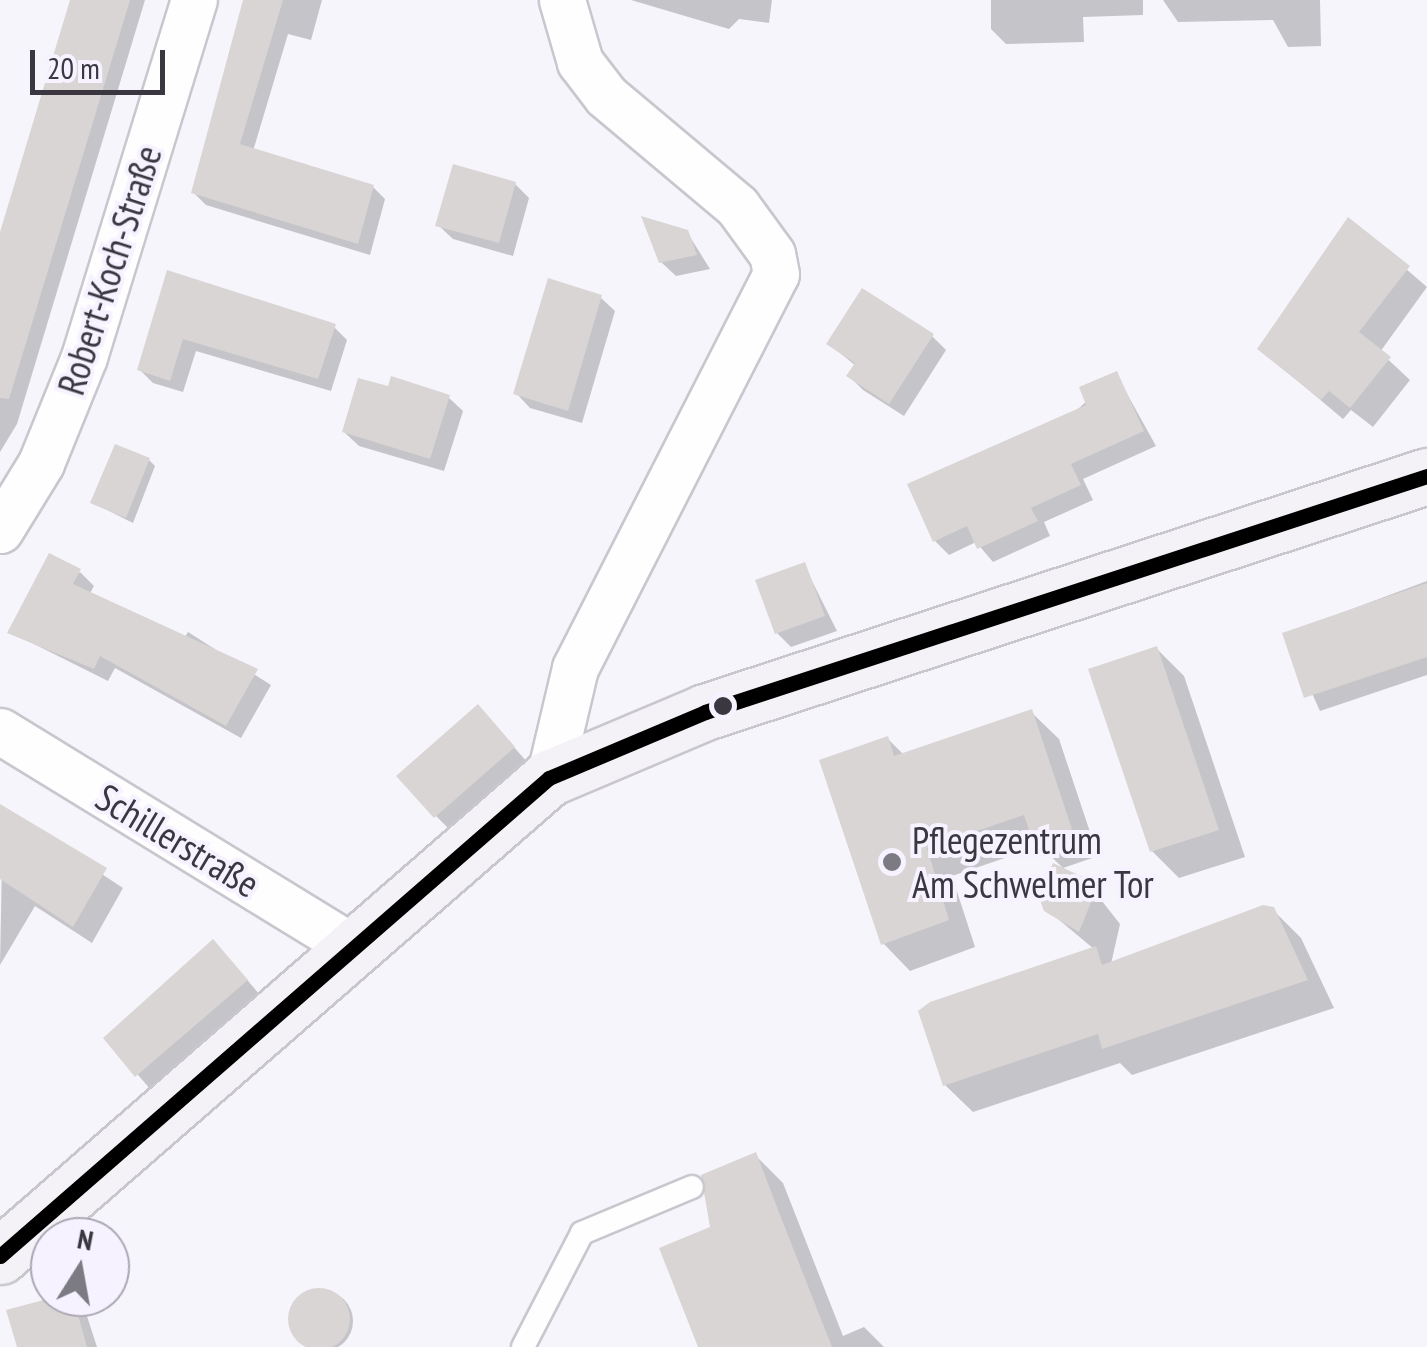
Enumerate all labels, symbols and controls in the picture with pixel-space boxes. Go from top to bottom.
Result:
scale bar [35,30,170,92]
text: 20 m [47,48,100,87]
street label: Robert-Koch-Straße [47,140,171,400]
unlabelled marker [713,696,733,716]
street label: Schillerstraße [88,774,268,906]
place label: Pflegezentrum Am Schwelmer Tor [912,817,1155,906]
marker: Pflegezentrum Am Schwelmer Tor [881,851,903,873]
north arrow [30,1217,130,1317]
text: N [74,1219,96,1259]

